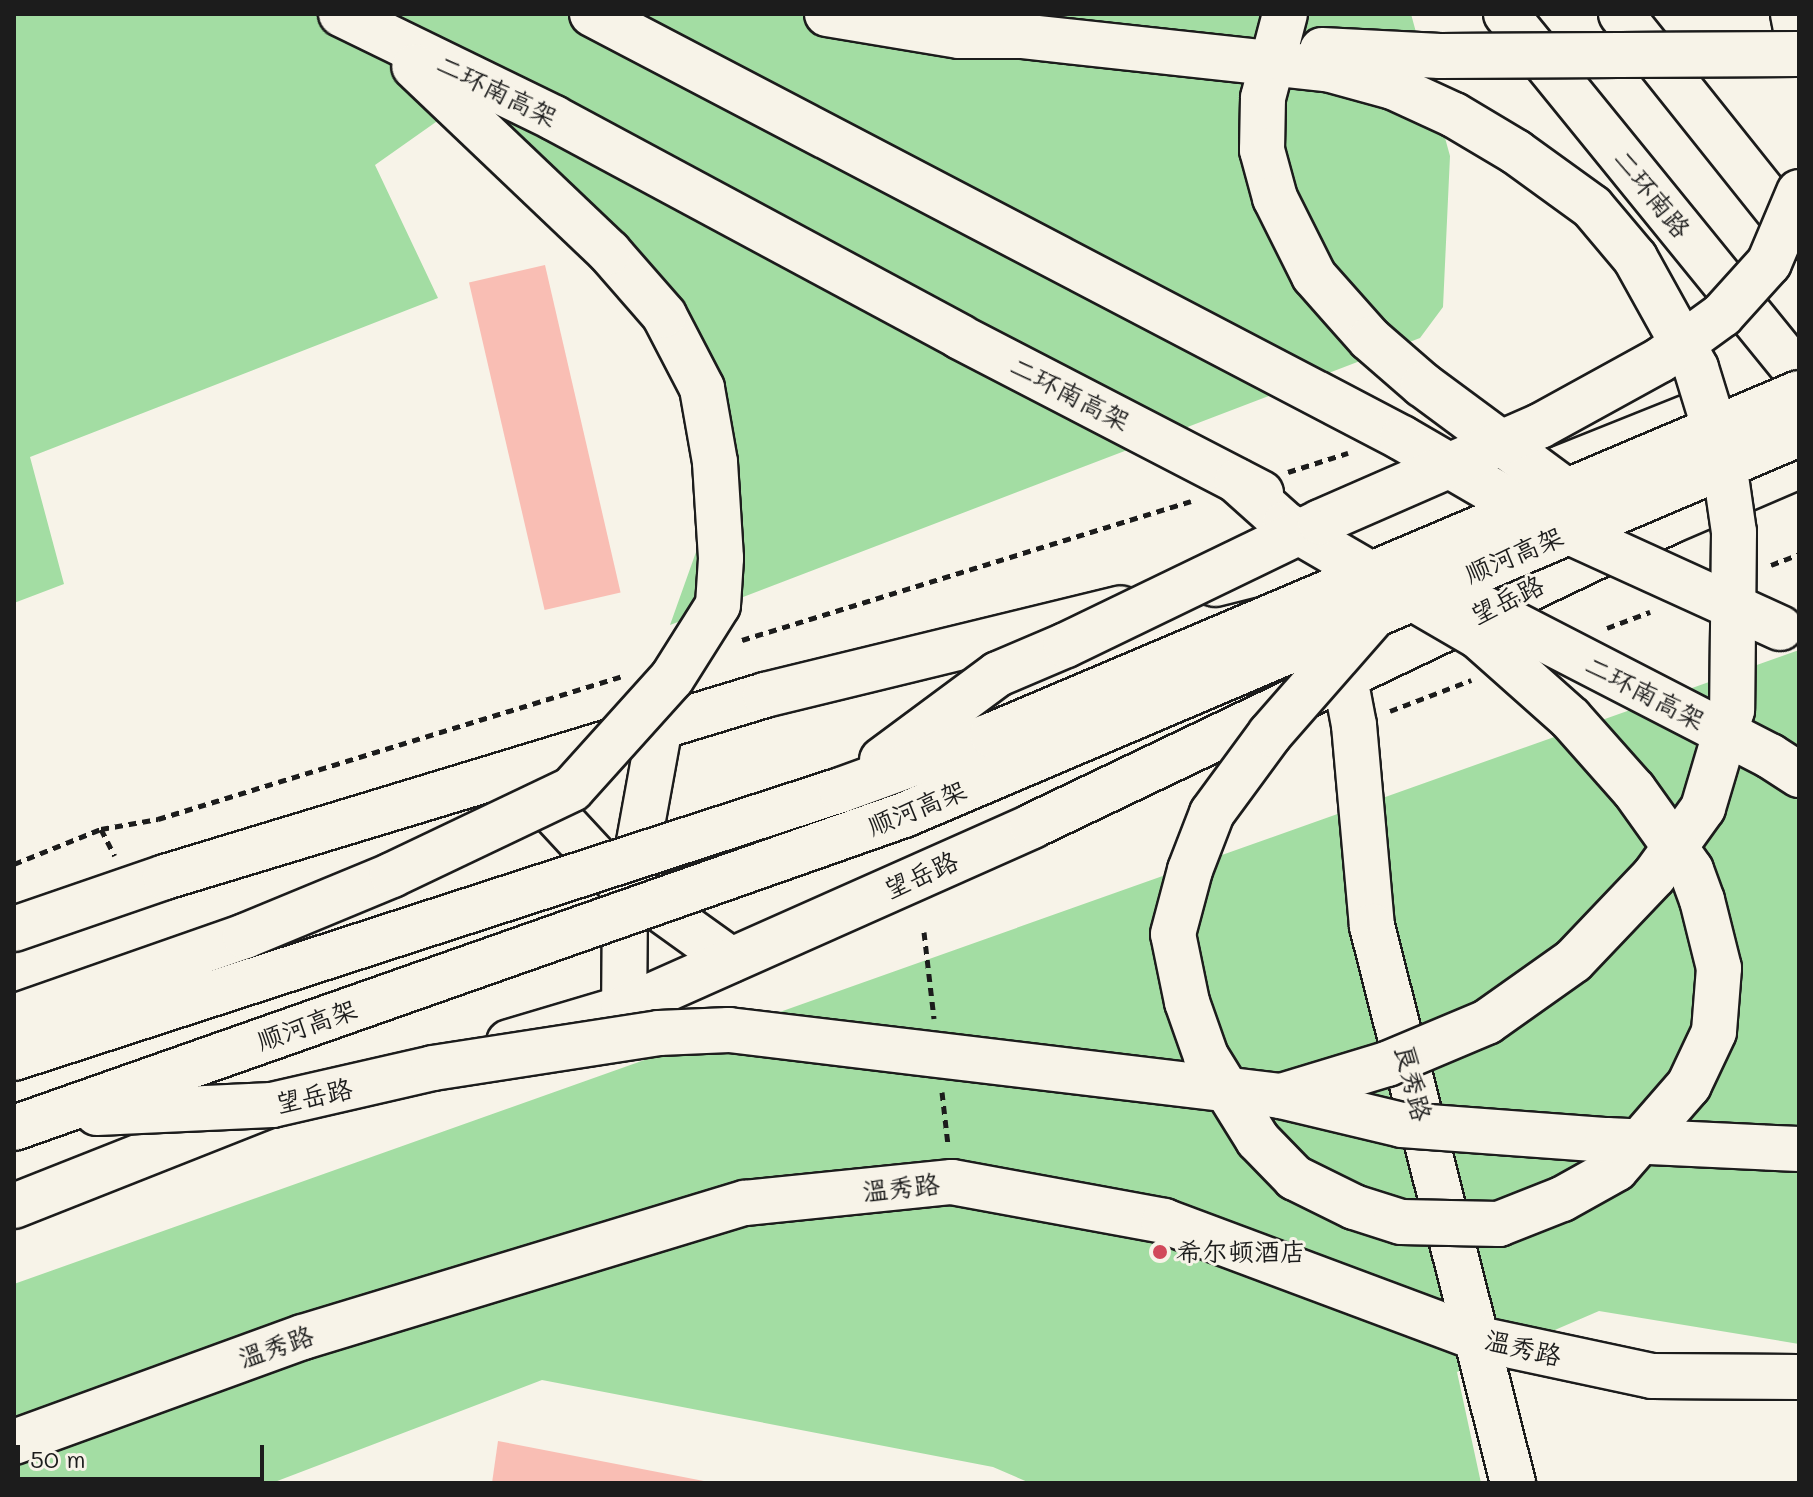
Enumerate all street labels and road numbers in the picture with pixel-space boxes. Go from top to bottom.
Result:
street label: 二环南高架 [432,48,562,134]
street label: 二环南路 [1607,144,1697,244]
street label: 二环南高架 [1005,351,1135,437]
street label: 顺河高架 [1460,520,1568,590]
street label: 望岳路 [1465,569,1549,631]
street label: 二环南高架 [1580,650,1710,736]
street label: 顺河高架 [863,774,971,842]
street label: 望岳路 [879,845,963,905]
street label: 顺河高架 [253,993,361,1057]
street label: 良秀路 [1388,1041,1438,1125]
street label: 望岳路 [273,1073,355,1119]
street label: 温秀路 [861,1168,941,1208]
street label: 温秀路 [234,1320,318,1374]
street label: 温秀路 [1481,1324,1565,1372]

